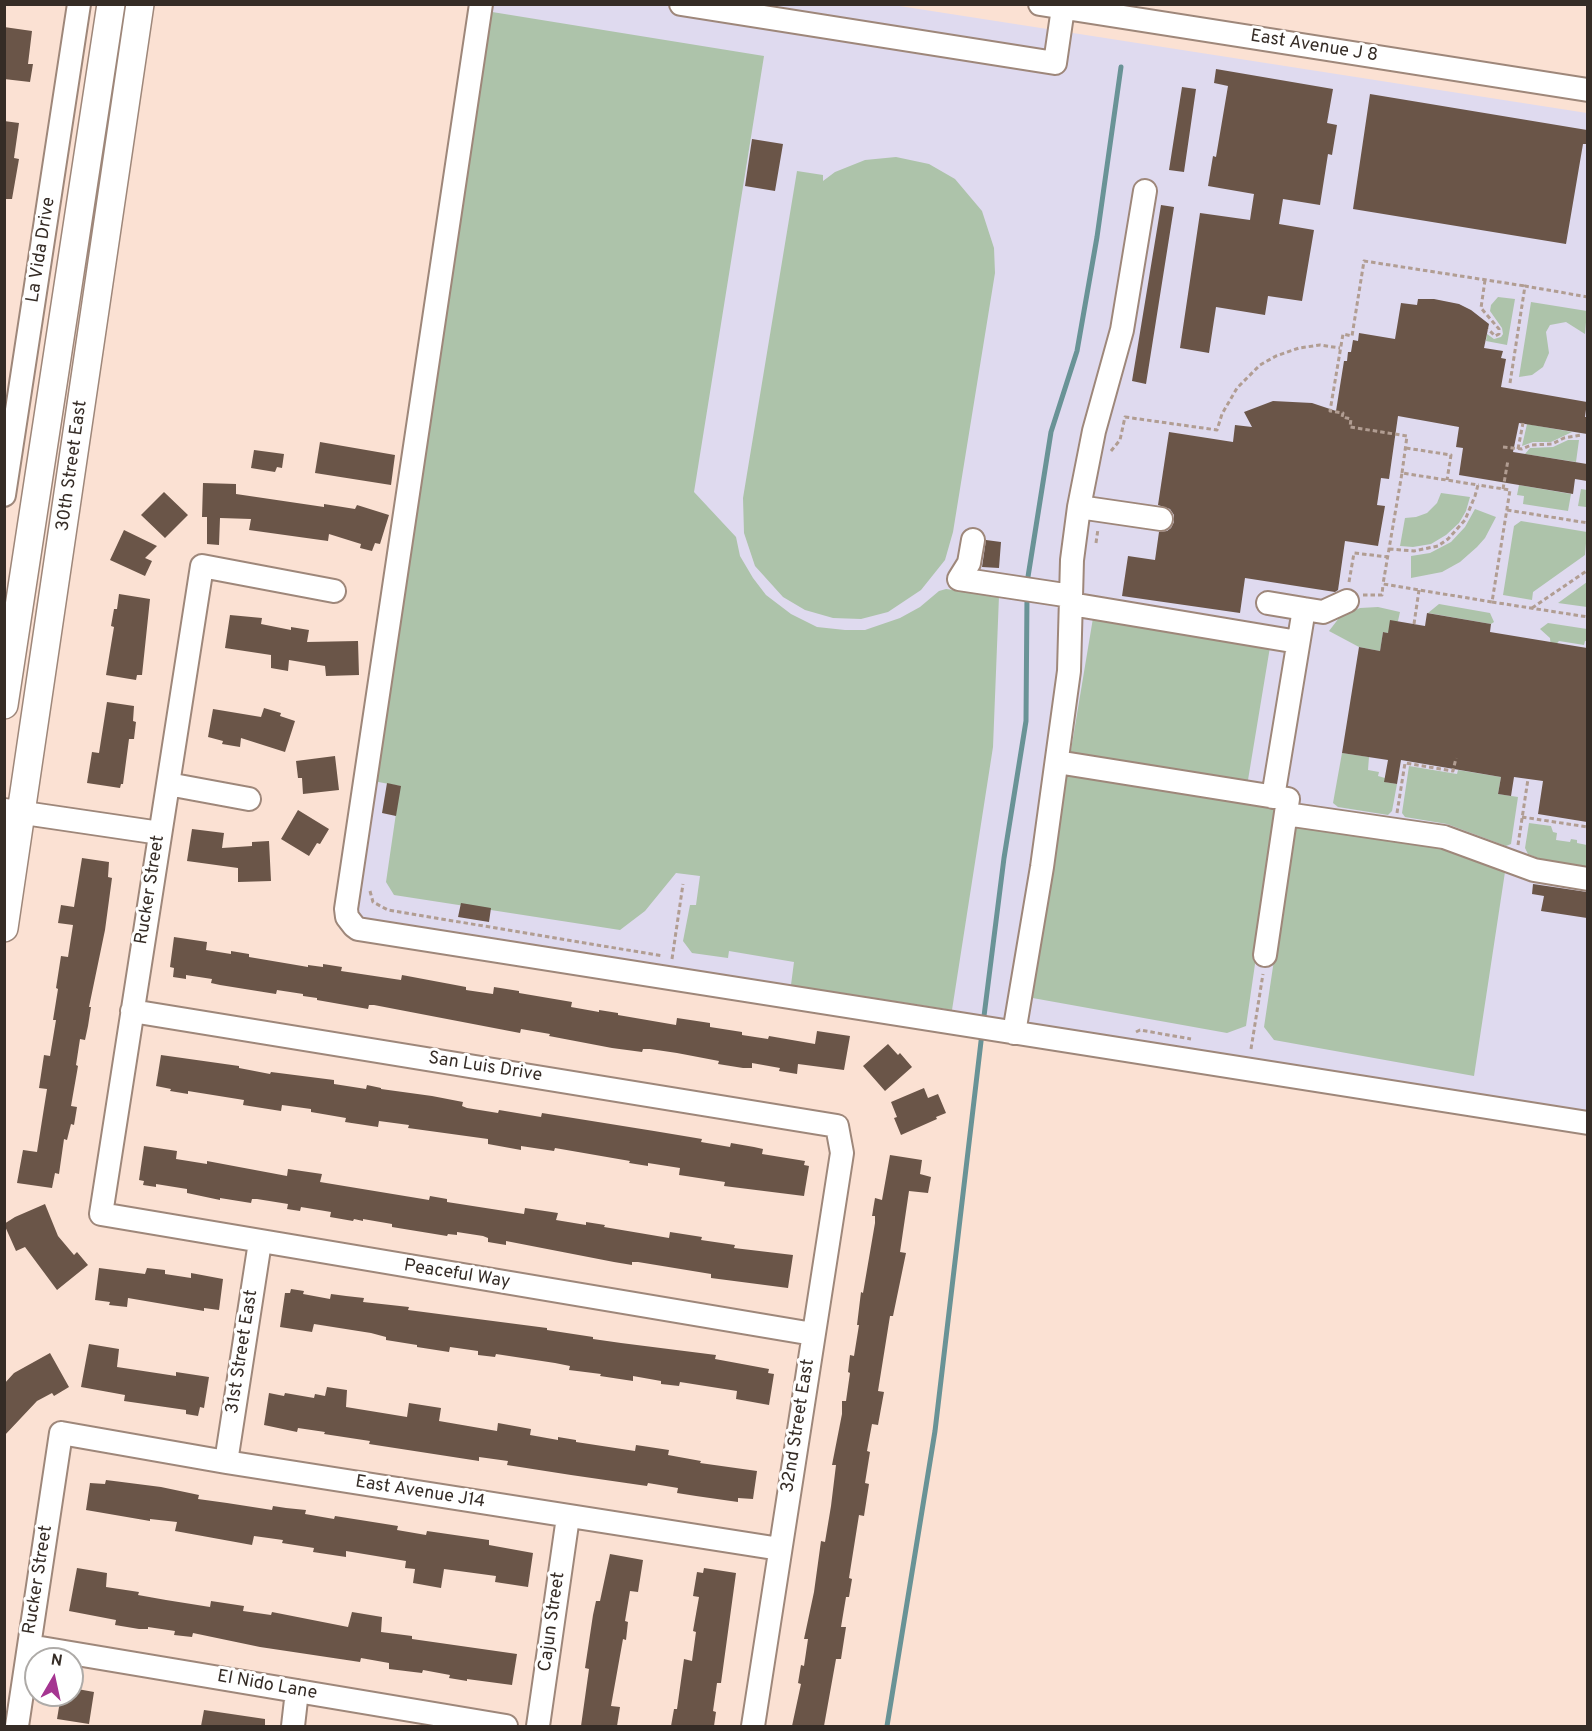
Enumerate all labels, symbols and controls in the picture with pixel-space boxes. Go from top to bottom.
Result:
street label: East Avenue J 8 [1249,26,1379,68]
street label: La Vida Drive [23,196,61,304]
street label: 30th Street East [53,399,93,533]
street label: Rucker Street [132,834,170,946]
street label: San Luis Drive [427,1048,543,1088]
street label: Peaceful Way [402,1256,512,1294]
street label: 31st Street East [223,1288,263,1416]
street label: 32nd Street East [778,1358,820,1494]
street label: East Avenue J14 [354,1472,486,1514]
street label: Rucker Street [20,1524,58,1636]
street label: Cajun Street [535,1571,571,1673]
north arrow [24,1647,84,1707]
text: N [49,1650,64,1672]
street label: El Nido Lane [215,1667,319,1705]

